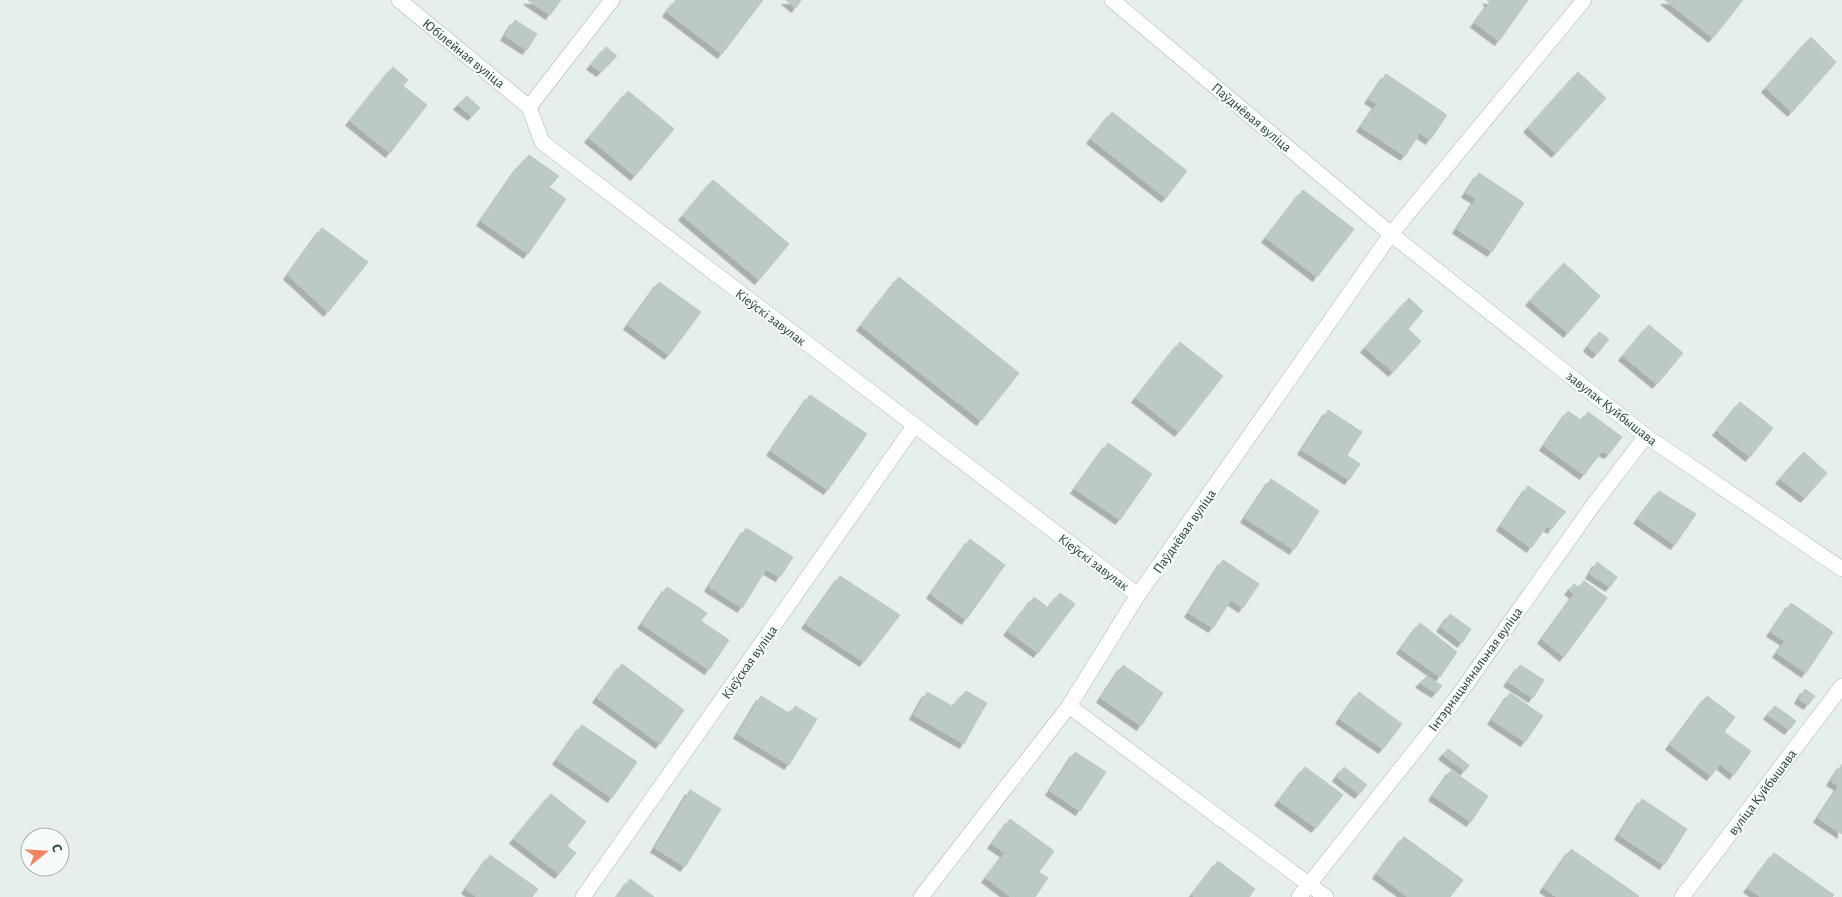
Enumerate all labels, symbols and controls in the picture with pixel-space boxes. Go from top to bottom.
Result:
street label: Юбілейная вуліца [420,17,508,91]
street label: Паўднёвая вуліца [1209,81,1294,155]
street label: Кіеўскі завулак [732,287,809,349]
street label: завулак Куйбышава [1563,369,1660,449]
street label: Паўднёвая вуліца [1151,486,1219,576]
street label: Кіеўскі завулак [1055,532,1132,594]
street label: Інтэрнацыянальная вуліца [1426,604,1526,734]
street label: Кіеўская вуліца [719,623,781,702]
street label: вуліца Куйбышава [1726,747,1800,838]
north arrow [20,827,70,877]
text: С [49,842,64,854]

